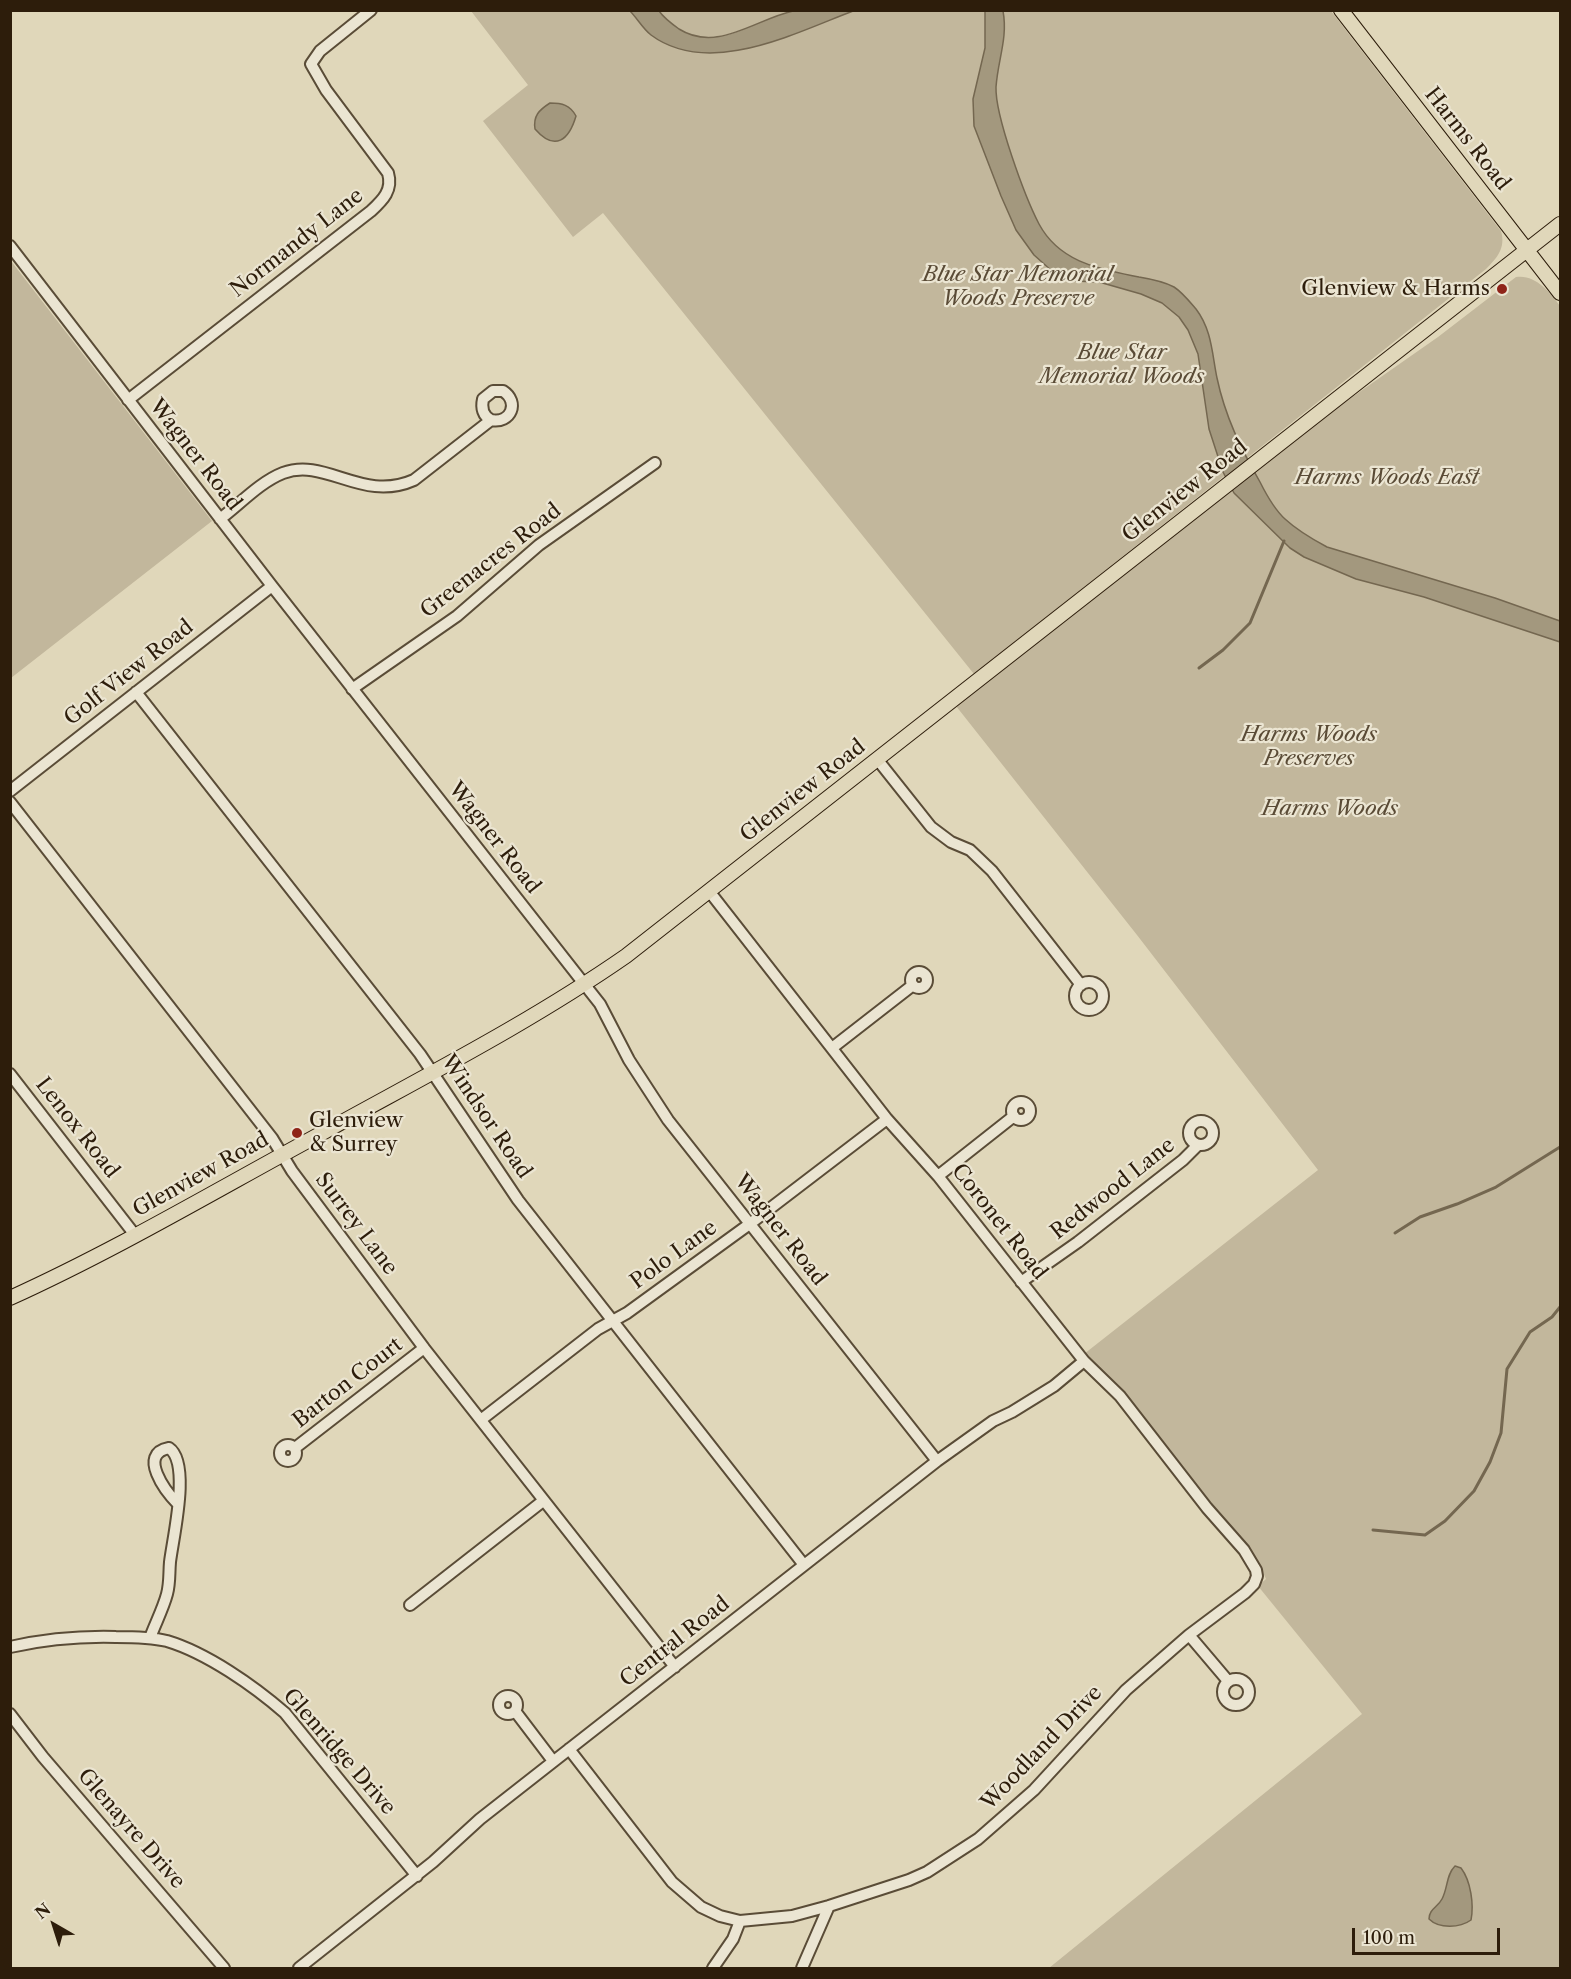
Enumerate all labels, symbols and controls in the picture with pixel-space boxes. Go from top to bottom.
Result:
street label: Harms Road [1419,82,1515,196]
street label: Normandy Lane [225,183,369,303]
park label: Blue Star Memorial Woods Preserve [923,262,1113,312]
place label: Glenview & Harms [1301,276,1490,302]
marker: Glenview & Harms [1495,282,1509,296]
park label: Blue Star Memorial Woods [1039,340,1205,390]
street label: Wagner Road [144,394,246,516]
street label: Glenview Road [1118,434,1252,548]
park label: Harms Woods East [1295,465,1479,491]
street label: Greenacres Road [416,498,566,624]
street label: Golf View Road [59,615,199,731]
park label: Harms Woods Preserves [1241,722,1377,772]
street label: Glenview Road [736,734,870,848]
street label: Wagner Road [443,777,545,899]
park label: Harms Woods [1262,796,1398,822]
street label: Windsor Road [435,1050,537,1184]
street label: Lenox Road [30,1073,124,1183]
place label: Glenview & Surrey [309,1108,403,1158]
marker: Glenview & Surrey [290,1126,304,1140]
street label: Glenview Road [129,1127,273,1223]
street label: Redwood Lane [1046,1133,1180,1245]
street label: Coronet Road [946,1159,1052,1285]
street label: Surrey Lane [309,1168,403,1280]
street label: Wagner Road [729,1169,831,1291]
street label: Polo Lane [626,1215,722,1295]
street label: Barton Court [288,1332,408,1434]
street label: Central Road [615,1591,735,1693]
street label: Woodland Drive [976,1681,1108,1815]
street label: Glenridge Drive [277,1684,401,1820]
street label: Glenayre Drive [72,1764,190,1894]
north arrow [24,1895,84,1955]
text: N [31,1899,54,1923]
scale bar [1355,1916,1504,1954]
text: 100 m [1363,1927,1415,1949]

